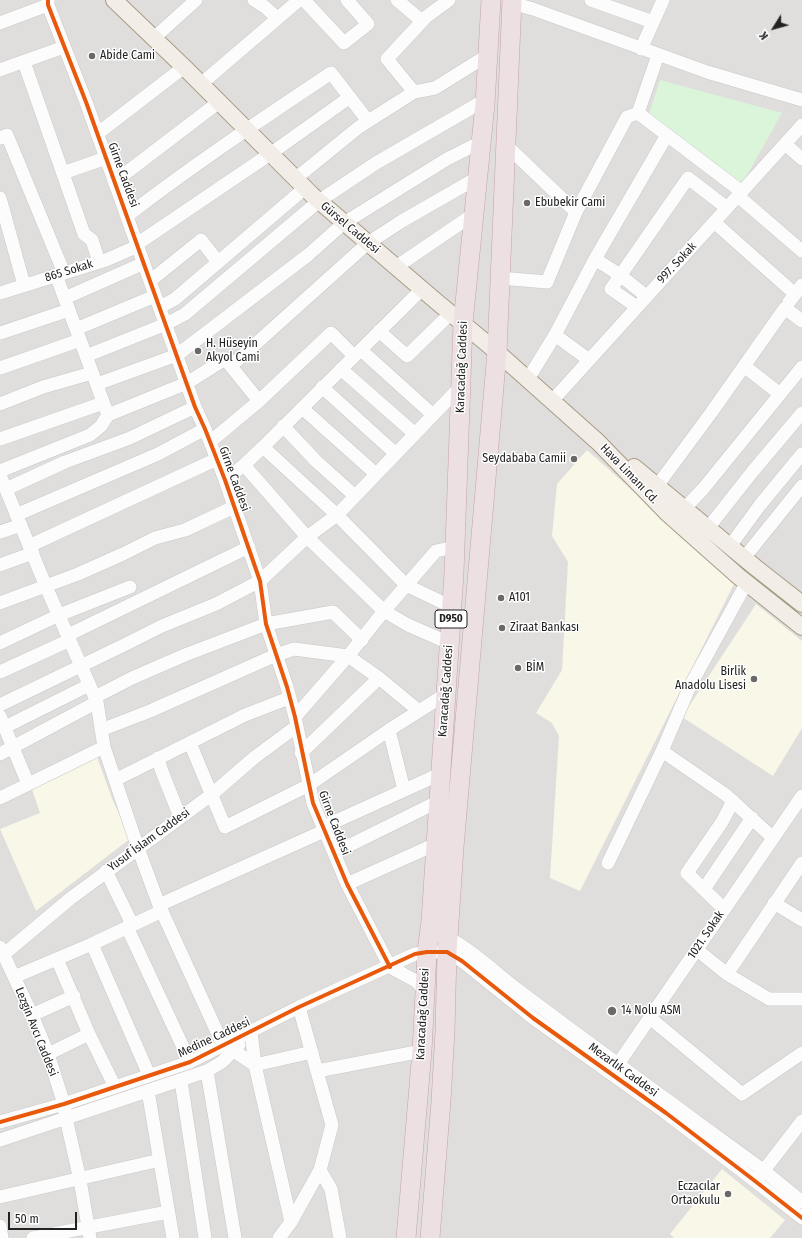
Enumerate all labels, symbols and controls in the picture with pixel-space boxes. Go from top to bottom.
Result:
north arrow [754,8,794,48]
text: K [757,29,771,42]
place label: Abide Cami [100,49,155,63]
marker: Abide Cami [87,51,97,61]
street label: Girne Caddesi [105,141,141,209]
place label: Ebubekir Cami [535,196,605,210]
marker: Ebubekir Cami [522,198,532,208]
street label: Gürsel Caddesi [317,199,383,257]
street label: 997. Sokak [654,239,700,287]
street label: 865 Sokak [43,257,95,285]
street label: Karacadağ Caddesi [453,321,471,413]
place label: H. Hüseyin Akyol Cami [206,337,260,365]
marker: H. Hüseyin Akyol Cami [193,346,203,356]
street label: Hava Limanı Cd. [597,441,661,507]
street label: Girne Caddesi [216,445,252,513]
place label: Seydababa Camii [482,452,566,466]
marker: Seydababa Camii [569,454,579,464]
place label: A101 [509,591,530,605]
marker: A101 [496,593,506,603]
road number: D950 [435,610,467,628]
place label: Ziraat Bankası [510,621,579,635]
marker: Ziraat Bankası [497,623,507,633]
street label: Karacadağ Caddesi [436,645,456,737]
place label: BİM [526,661,544,675]
marker: BİM [513,663,523,673]
place label: Birlik Anadolu Lisesi [675,665,746,693]
marker: Birlik Anadolu Lisesi [749,674,759,684]
street label: Girne Caddesi [315,789,353,857]
street label: Yusuf İslam Caddesi [105,805,193,875]
street label: 1021. Sokak [685,908,727,962]
street label: Karacadağ Caddesi [413,968,433,1060]
street label: Lezgin Avcı Caddesi [12,985,60,1079]
place label: 14 Nolu ASM [621,1004,681,1018]
marker: 14 Nolu ASM [606,1005,618,1017]
street label: Medine Caddesi [176,1015,252,1061]
street label: Mezarlık Caddesi [585,1040,661,1100]
place label: Eczacılar Ortaokulu [671,1180,720,1208]
marker: Eczacılar Ortaokulu [723,1189,733,1199]
scale bar [10,1204,79,1230]
text: 50 m [15,1212,39,1226]

